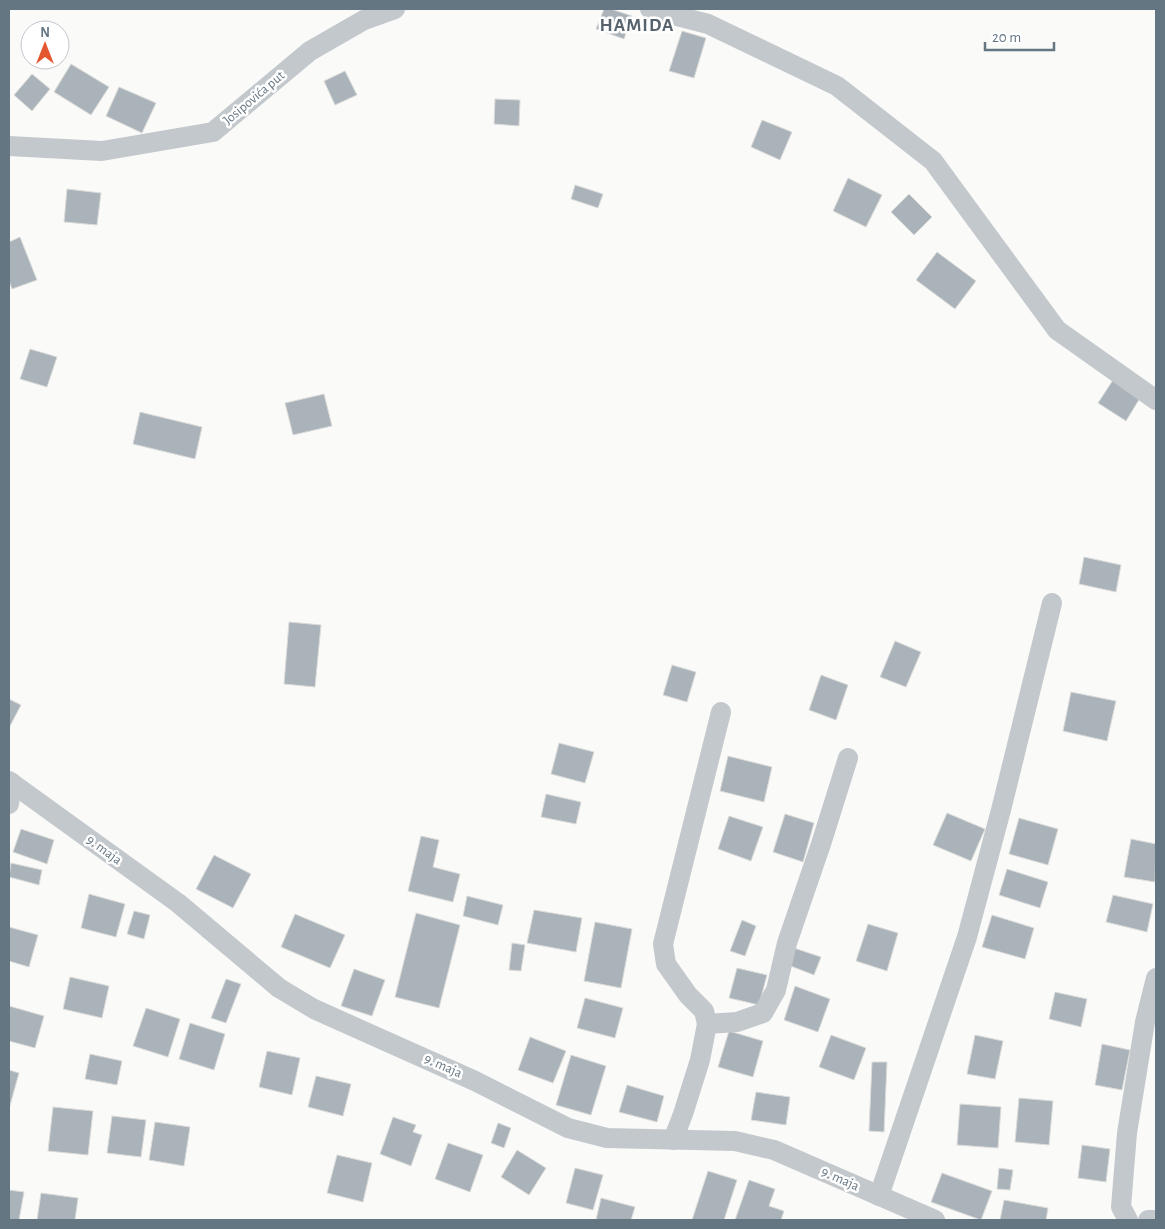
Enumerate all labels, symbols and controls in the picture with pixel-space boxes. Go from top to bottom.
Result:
district label: HAMIDA [600,16,674,35]
north arrow [20,20,70,70]
scale bar [985,20,1054,52]
text: N [40,26,50,40]
text: 20 m [992,30,1021,45]
street label: Josipovića put [221,68,288,128]
street label: 9. maja [84,833,125,868]
street label: 9. maja [422,1051,465,1081]
street label: 9. maja [819,1164,862,1194]

